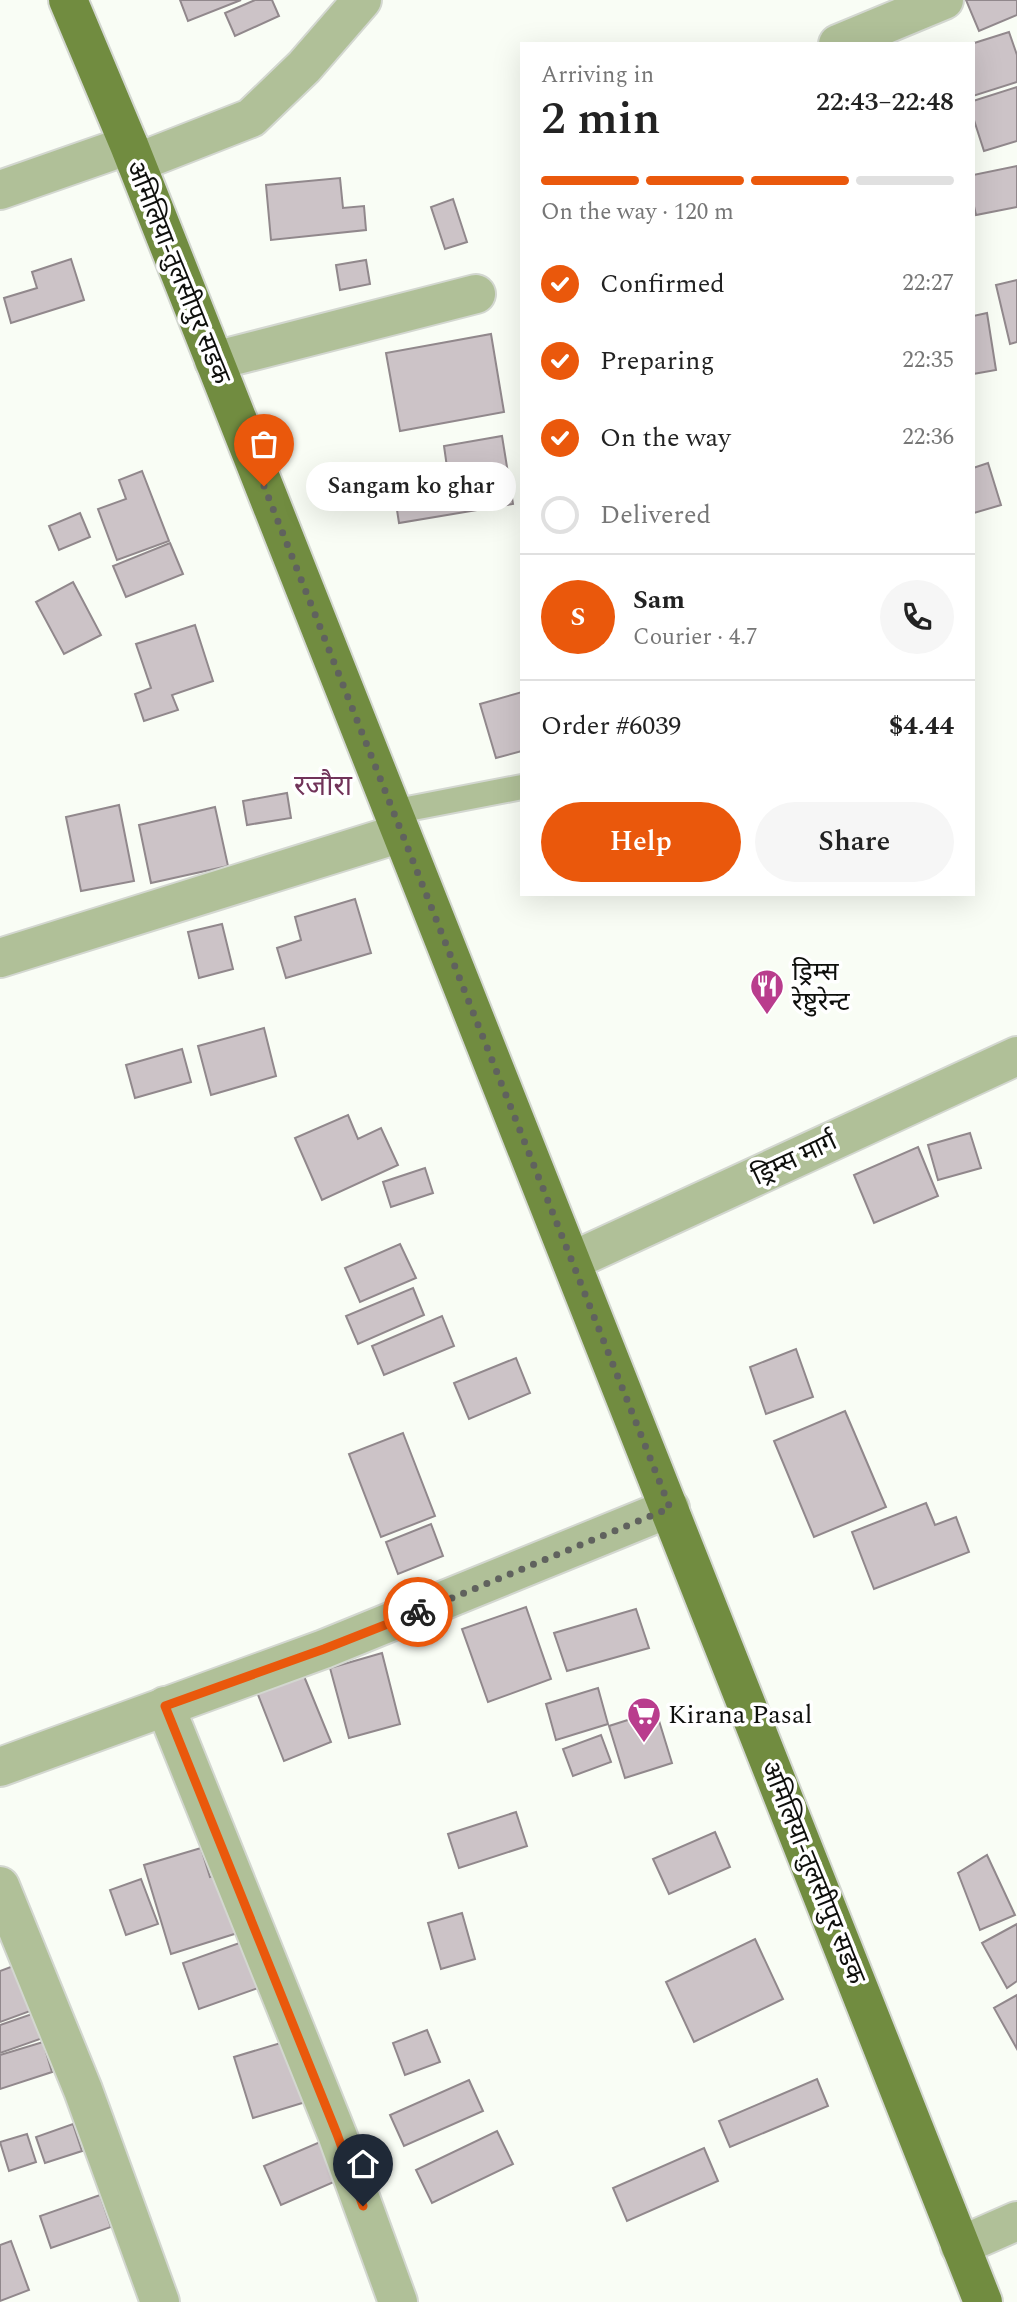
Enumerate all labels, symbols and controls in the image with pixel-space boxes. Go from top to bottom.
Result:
text: Arriving in [541,58,654,93]
text: 22:43–22:48 [816,82,954,122]
text: 2 min [541,84,660,154]
street label: अमिलिया-तुलसीपुर सडक [115,154,242,391]
text: On the way · 120 m [541,195,734,230]
text: Confirmed [600,264,725,304]
icon: check [541,265,579,303]
text: 22:27 [902,266,954,301]
text: Preparing [600,341,714,381]
icon: check [541,342,579,380]
text: 22:35 [902,343,954,378]
pin [234,414,294,486]
text: On the way [600,418,731,458]
icon: check [541,419,579,457]
text: 22:36 [902,420,954,455]
icon: bag [245,425,283,463]
callout: Sangam ko ghar [306,462,516,510]
text: Sangam ko ghar [328,469,494,504]
text: Delivered [600,495,711,535]
text: Sam [633,580,685,620]
button: phone [880,580,954,654]
text: S [571,597,585,637]
text: Courier · 4.7 [633,620,758,655]
text: Order #6039 [541,706,681,746]
text: $4.44 [889,706,954,746]
district label: रजौरा [294,765,353,808]
button: Help [541,802,741,882]
button: Share [755,802,954,882]
place label: ड्रिम्स रेष्टुरेन्ट [791,952,851,1022]
restaurant icon: ड्रिम्स रेष्टुरेन्ट [748,967,786,1016]
street label: ड्रिम्स मार्ग [745,1121,845,1196]
courier [383,1577,453,1647]
icon: bike [399,1593,437,1631]
supermarket icon: Kirana Pasal [625,1695,663,1744]
place label: Kirana Pasal [668,1695,812,1735]
street label: अमिलिया-तुलसीपुर सडक [750,1754,877,1991]
pin [333,2134,393,2206]
icon: home [344,2145,382,2183]

